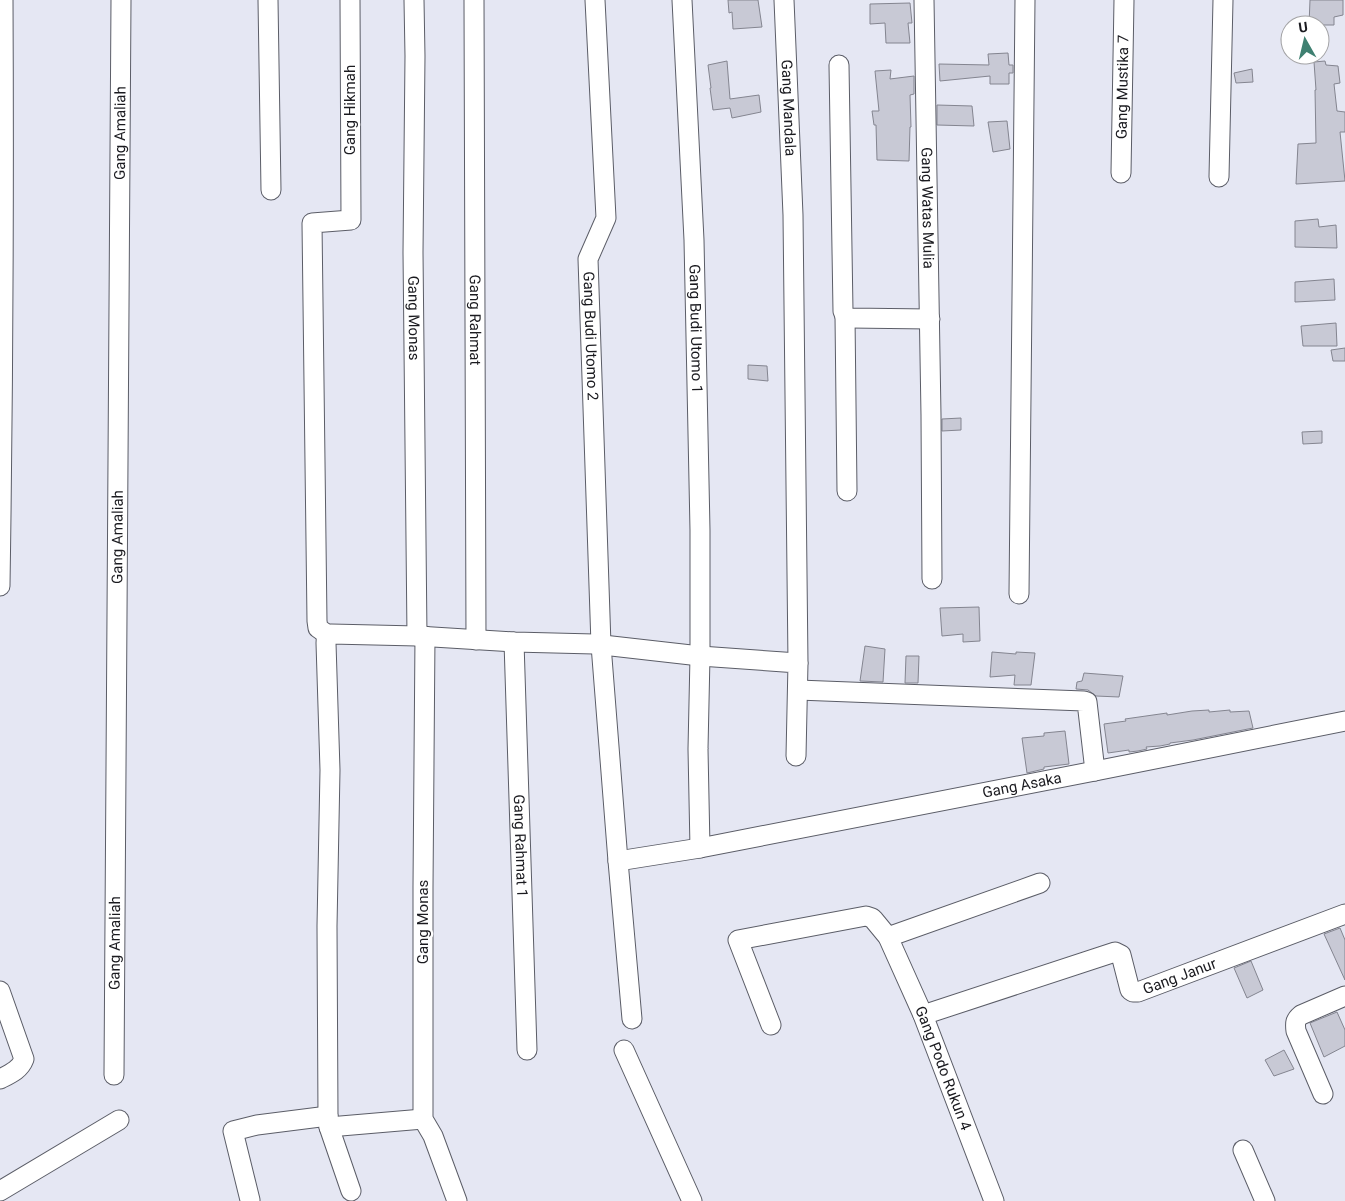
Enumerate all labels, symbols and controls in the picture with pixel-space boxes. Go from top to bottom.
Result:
north arrow [1280,15,1330,65]
text: U [1298,19,1309,36]
street label: Gang Mustika 7 [1113,35,1132,139]
street label: Gang Mandala [777,59,800,157]
street label: Gang Hikmah [341,65,359,155]
street label: Gang Amaliah [111,86,129,180]
street label: Gang Watas Mulia [917,147,938,269]
street label: Gang Budi Utomo 1 [685,264,706,394]
street label: Gang Budi Utomo 2 [579,271,602,401]
street label: Gang Rahmat [466,275,484,366]
street label: Gang Monas [404,276,423,360]
street label: Gang Amaliah [108,490,127,584]
street label: Gang Asaka [981,769,1063,802]
street label: Gang Rahmat 1 [510,794,531,898]
street label: Gang Monas [414,880,432,964]
street label: Gang Amaliah [106,896,124,990]
street label: Gang Janur [1140,954,1219,998]
street label: Gang Podo Rukun 4 [911,1003,975,1133]

